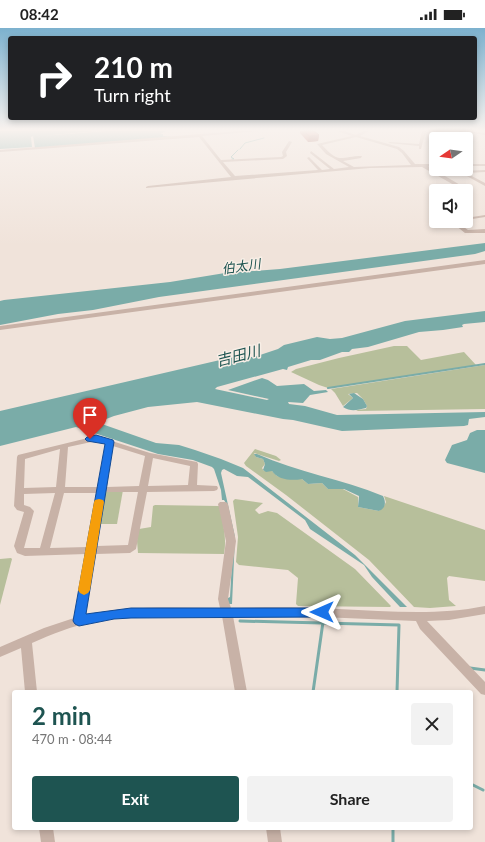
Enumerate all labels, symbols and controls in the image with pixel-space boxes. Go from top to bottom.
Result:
text: 08:42 [20,5,59,23]
text: 210 m [94,50,173,84]
icon: right [28,52,80,104]
text: Turn right [94,84,171,106]
north arrow [429,132,473,176]
map controls [429,132,473,228]
button: sound [429,184,473,228]
water label: 伯太川 [221,255,263,277]
water label: 吉田川 [214,340,264,369]
pin [73,398,107,439]
icon: arrive [79,404,101,426]
position arrow [301,591,343,633]
text: 2 min [32,701,92,730]
button: close [411,703,453,745]
text: 470 m · 08:44 [32,731,112,747]
button: Exit [32,776,239,822]
button: Share [247,776,453,822]

